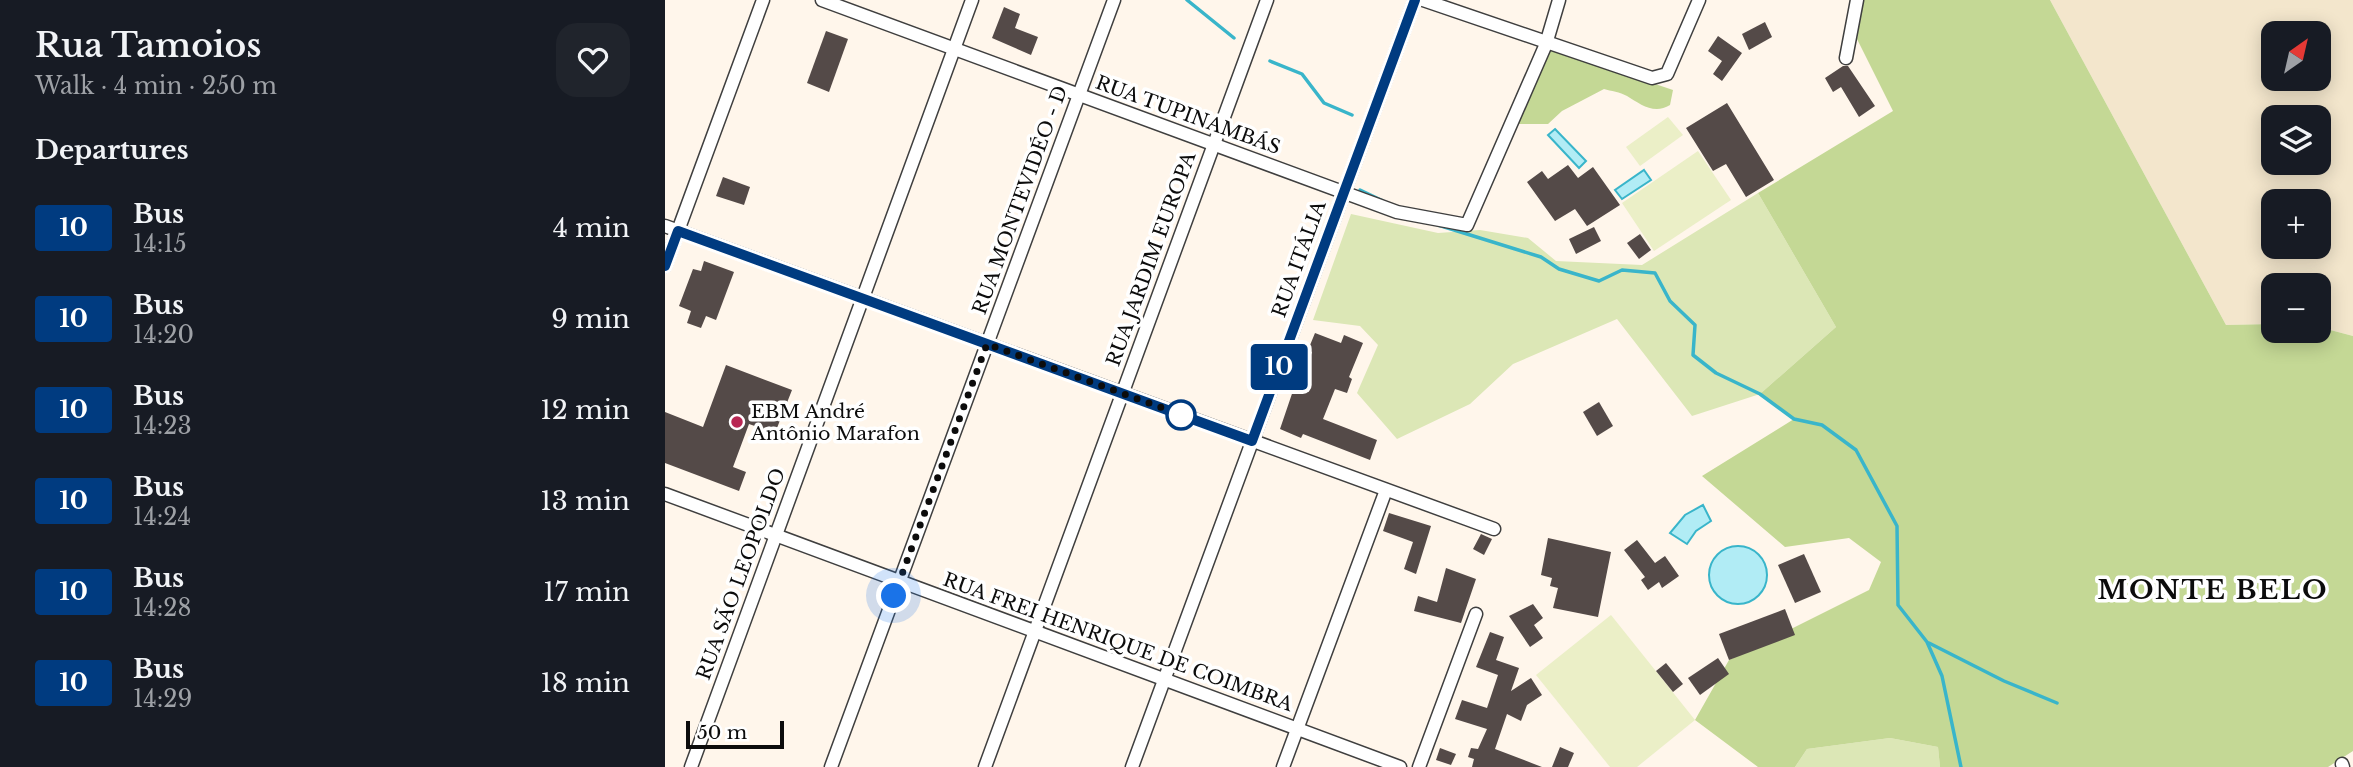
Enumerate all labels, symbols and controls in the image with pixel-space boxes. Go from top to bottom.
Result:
north arrow [2261,21,2331,91]
map controls [2261,21,2331,343]
button: heart [556,23,630,97]
text: Rua Tamoios [35,25,262,66]
street label: RUA TUPINAMBÁS [1092,71,1284,159]
text: Walk · 4 min · 250 m [35,72,277,100]
street label: RUA MONTEVIDÉO - D [968,83,1072,317]
button: layers [2261,105,2331,175]
text: Departures [35,134,189,166]
street label: RUA JARDIM EUROPA [1102,149,1201,369]
button: + [2261,189,2331,259]
street label: RUA ITÁLIA [1267,197,1331,320]
text: Bus [133,198,184,230]
text: 4 min [553,212,630,244]
text: 10 [59,213,88,242]
text: 14:15 [133,230,187,258]
button: − [2261,273,2331,343]
text: Bus [133,289,184,321]
text: 9 min [551,303,630,335]
text: 10 [59,304,88,333]
text: 14:20 [133,321,194,349]
line badge: 10 [1247,344,1311,390]
text: 10 [1265,352,1293,381]
text: Bus [133,380,184,412]
text: 12 min [540,394,630,426]
text: 10 [59,395,88,424]
place label: EBM André Antônio Marafon [750,400,920,445]
unlabelled marker [1166,400,1196,430]
text: 14:23 [133,412,192,440]
marker: EBM André Antônio Marafon [729,414,745,430]
street label: RUA SÃO LEOPOLDO [691,465,790,683]
text: Bus [133,471,184,503]
text: 13 min [540,485,630,517]
text: 10 [59,486,88,515]
text: 14:24 [133,503,191,531]
text: Bus [133,562,184,594]
street label: RUA FREI HENRIQUE DE COIMBRA [940,568,1296,716]
district label: MONTE BELO [2097,574,2329,606]
text: 17 min [543,576,630,608]
text: 10 [59,577,88,606]
your location [876,578,911,613]
text: 14:28 [133,594,191,622]
text: Bus [133,653,184,685]
text: 18 min [541,667,630,699]
text: 10 [59,668,88,697]
text: 14:29 [133,685,192,713]
scale bar [686,718,784,750]
text: 50 m [697,721,747,744]

